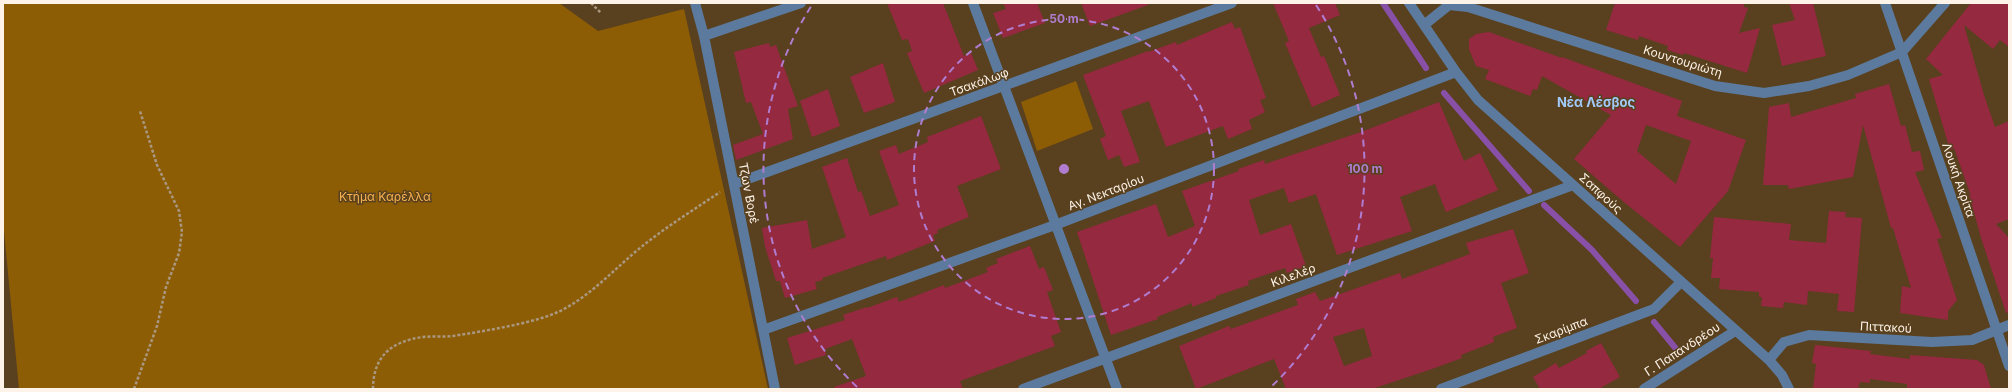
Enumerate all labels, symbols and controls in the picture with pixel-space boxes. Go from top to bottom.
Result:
text: 50 m [1049,11,1079,26]
street label: Κουντουριώτη [1642,42,1724,80]
street label: Τσακάλωφ [947,64,1011,100]
district label: Νέα Λέσβος [1557,94,1635,110]
street label: Λουκή Ακρίτα [1939,141,1979,219]
street label: Τζων Βορέ [736,161,762,225]
text: 100 m [1347,161,1383,176]
centre of rings [1057,162,1071,176]
street label: Σαπφούς [1576,170,1626,216]
street label: Αγ. Νεκταρίου [1066,171,1146,213]
park label: Κτήμα Καρέλλα [339,189,431,204]
street label: Κιλελέρ [1269,260,1317,290]
street label: Σκαρίμπα [1532,313,1590,347]
street label: Πιττακού [1860,318,1912,336]
street label: Γ. Παπανδρέου [1641,319,1723,379]

